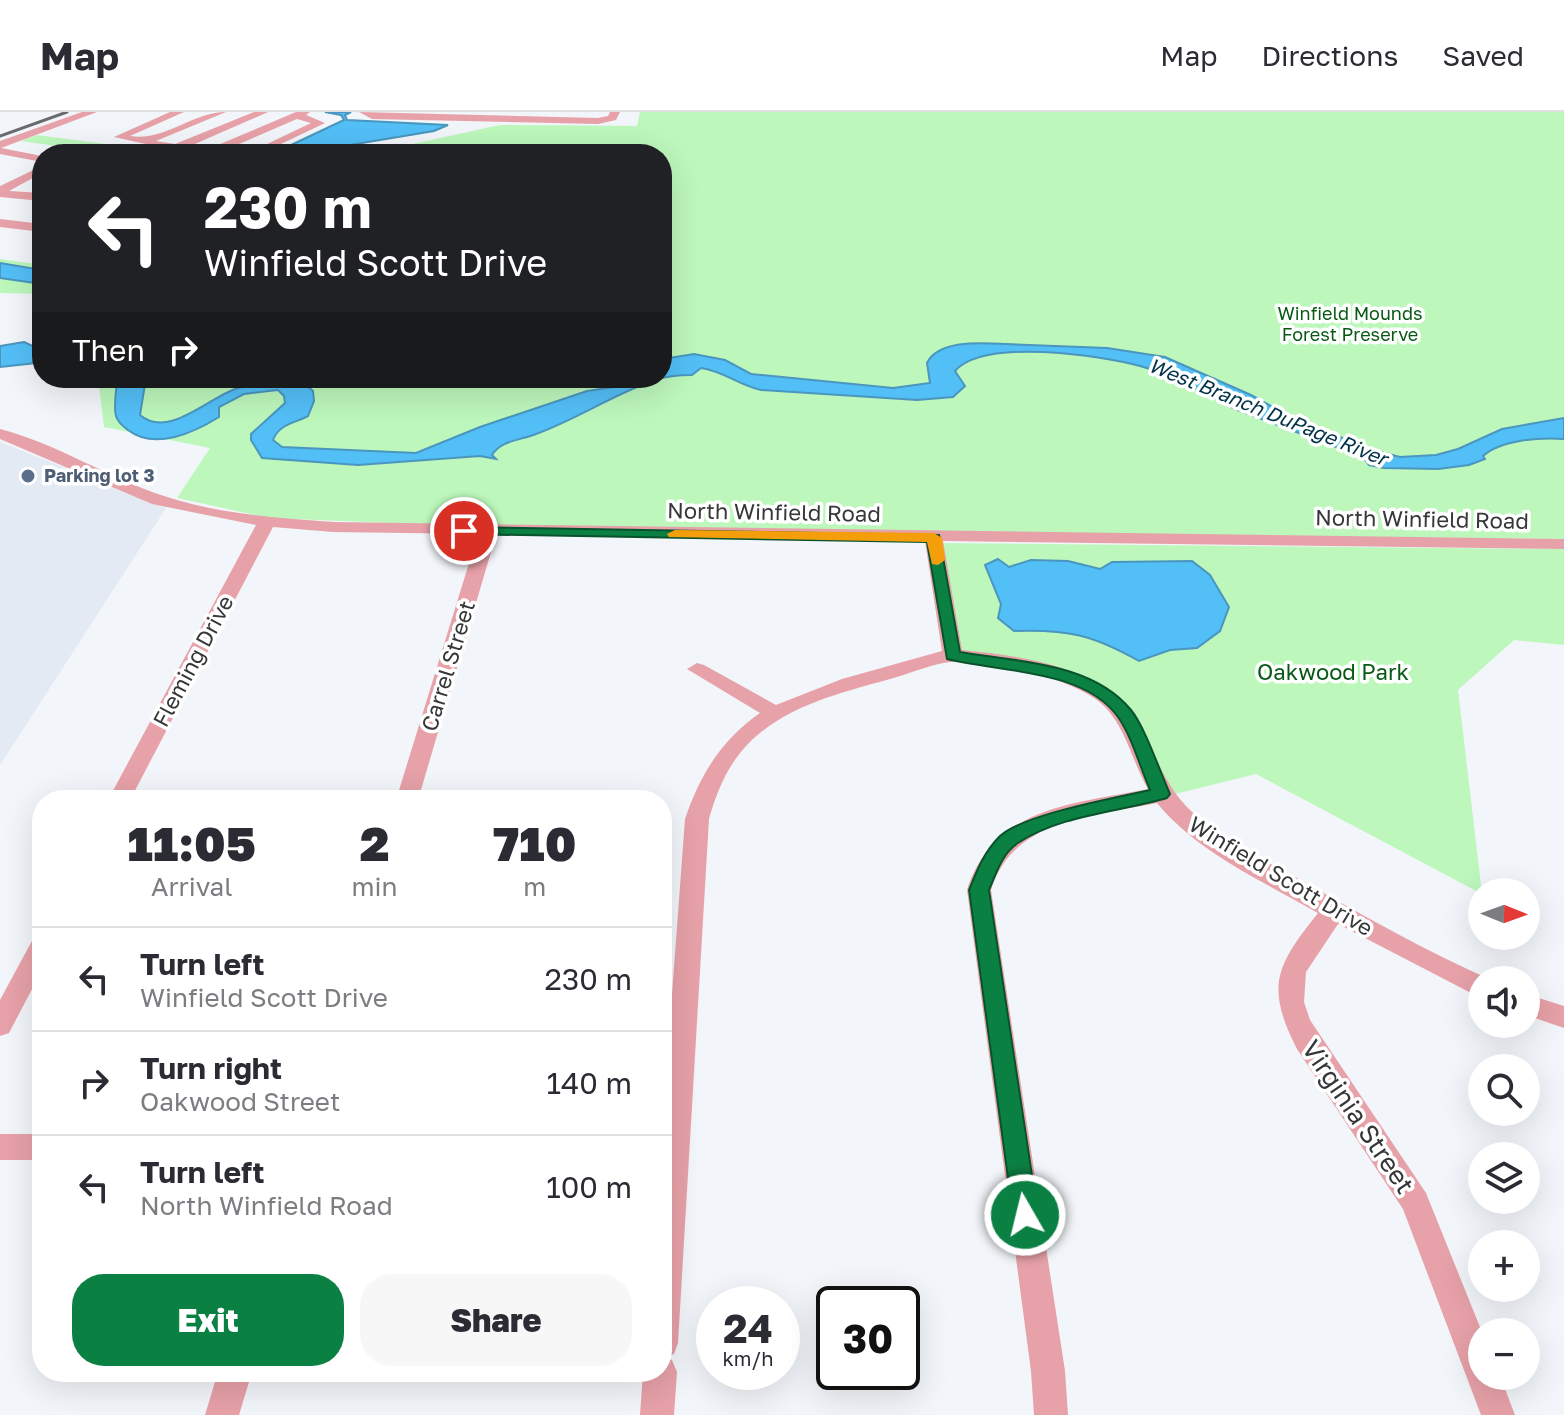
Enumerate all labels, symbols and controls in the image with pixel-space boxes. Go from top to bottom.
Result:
text: Map [40,33,119,78]
text: Map [1160,39,1217,72]
text: Directions [1261,39,1398,72]
text: Saved [1442,39,1524,72]
text: 230 m [204,173,372,240]
icon: left [72,176,176,280]
text: Winfield Scott Drive [204,241,547,284]
park label: Winfield Mounds Forest Preserve [1277,302,1423,345]
icon: right [161,328,205,372]
text: Then [72,332,145,368]
water label: West Branch DuPage River [1145,352,1394,472]
place label: Parking lot 3 [44,464,154,486]
marker: Parking lot 3 [19,467,37,485]
street label: North Winfield Road [667,496,881,527]
pin [430,497,498,565]
street label: North Winfield Road [1315,503,1529,534]
icon: arrive [442,509,486,553]
street label: Fleming Drive [147,590,239,731]
street label: Carrel Street [415,597,480,734]
park label: Oakwood Park [1257,658,1409,685]
street label: Winfield Scott Drive [1184,810,1378,941]
text: 11:05 [128,814,256,872]
text: 2 [360,814,389,872]
text: 710 [493,814,576,872]
text: Arrival [151,871,233,902]
text: min [352,871,398,902]
text: m [523,871,546,902]
north arrow [1468,878,1540,950]
map controls [1468,878,1540,1390]
text: Turn left [140,946,265,982]
icon: left [72,957,116,1001]
text: 230 m [544,961,632,997]
button: sound [1468,966,1540,1038]
text: Winfield Scott Drive [140,982,388,1013]
street label: Virginia Street [1296,1034,1421,1199]
text: Turn right [140,1050,282,1086]
button: search [1468,1054,1540,1126]
icon: right [72,1061,116,1105]
text: 140 m [547,1065,632,1101]
text: Oakwood Street [140,1086,340,1117]
button: layers [1468,1142,1540,1214]
text: Turn left [140,1154,265,1190]
icon: left [72,1165,116,1209]
text: 100 m [546,1169,632,1205]
position arrow [983,1173,1067,1257]
text: North Winfield Road [140,1190,393,1221]
button: + [1468,1230,1540,1302]
button: Exit [72,1274,344,1366]
button: Share [360,1274,632,1366]
speed limit sign: 30 [816,1286,920,1390]
text: 24 [723,1304,773,1352]
button: − [1468,1318,1540,1390]
text: km/h [723,1346,773,1370]

